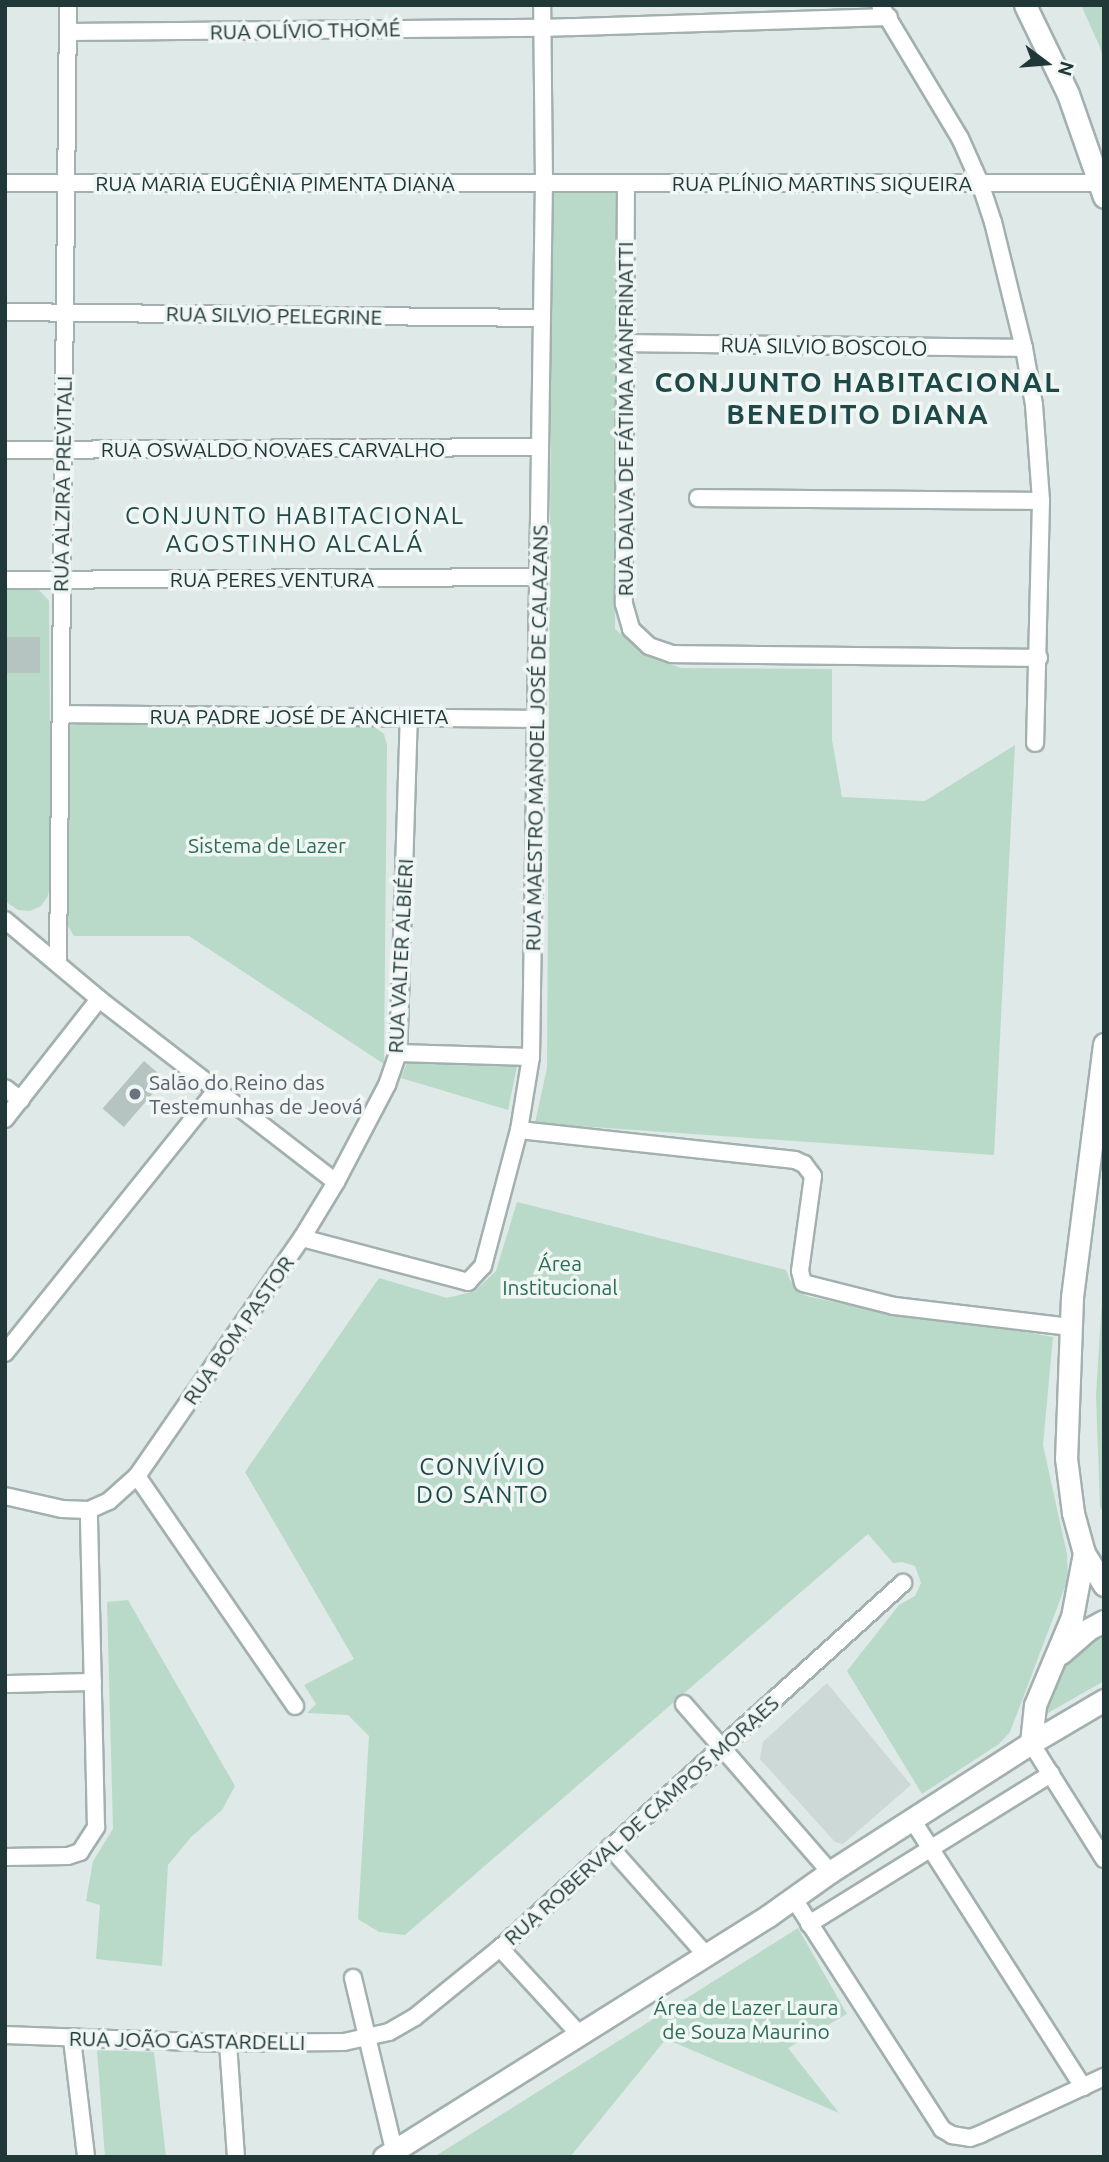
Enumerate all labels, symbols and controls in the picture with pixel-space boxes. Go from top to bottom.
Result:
street label: RUA OLÍVIO THOMÉ [209,16,401,44]
north arrow [1011,28,1081,98]
text: N [1054,59,1079,79]
street label: RUA MARIA EUGÊNIA PIMENTA DIANA [95,170,455,196]
street label: RUA PLÍNIO MARTINS SIQUEIRA [672,170,972,196]
street label: RUA DALVA DE FÁTIMA MANFRINATTI [612,242,638,596]
street label: RUA SILVIO PELEGRINE [166,301,382,329]
street label: RUA SILVIO BOSCOLO [720,332,928,360]
district label: CONJUNTO HABITACIONAL BENEDITO DIANA [657,365,1059,431]
street label: RUA ALZIRA PREVITALI [48,376,76,592]
street label: RUA OSWALDO NOVAES CARVALHO [101,436,445,462]
district label: CONJUNTO HABITACIONAL AGOSTINHO ALCALÁ [128,502,462,558]
street label: RUA MAESTRO MANOEL JOSÉ DE CALAZANS [520,525,552,951]
street label: RUA PERES VENTURA [170,566,374,592]
street label: RUA PADRE JOSÉ DE ANCHIETA [150,703,448,729]
park label: Sistema de Lazer [188,832,346,858]
street label: RUA VALTER ALBIÉRI [382,858,418,1054]
place label: Salão do Reino das Testemunhas de Jeová [149,1069,363,1119]
marker: Salão do Reino das Testemunhas de Jeová [127,1086,143,1102]
park label: Área Institucional [502,1250,618,1300]
street label: RUA BOM PASTOR [177,1251,299,1409]
district label: CONVÍVIO DO SANTO [417,1453,549,1509]
street label: RUA ROBERVAL DE CAMPOS MORAES [499,1690,783,1950]
park label: Área de Lazer Laura de Souza Maurino [653,1994,839,2044]
street label: RUA JOÃO GASTARDELLI [69,2025,305,2055]

